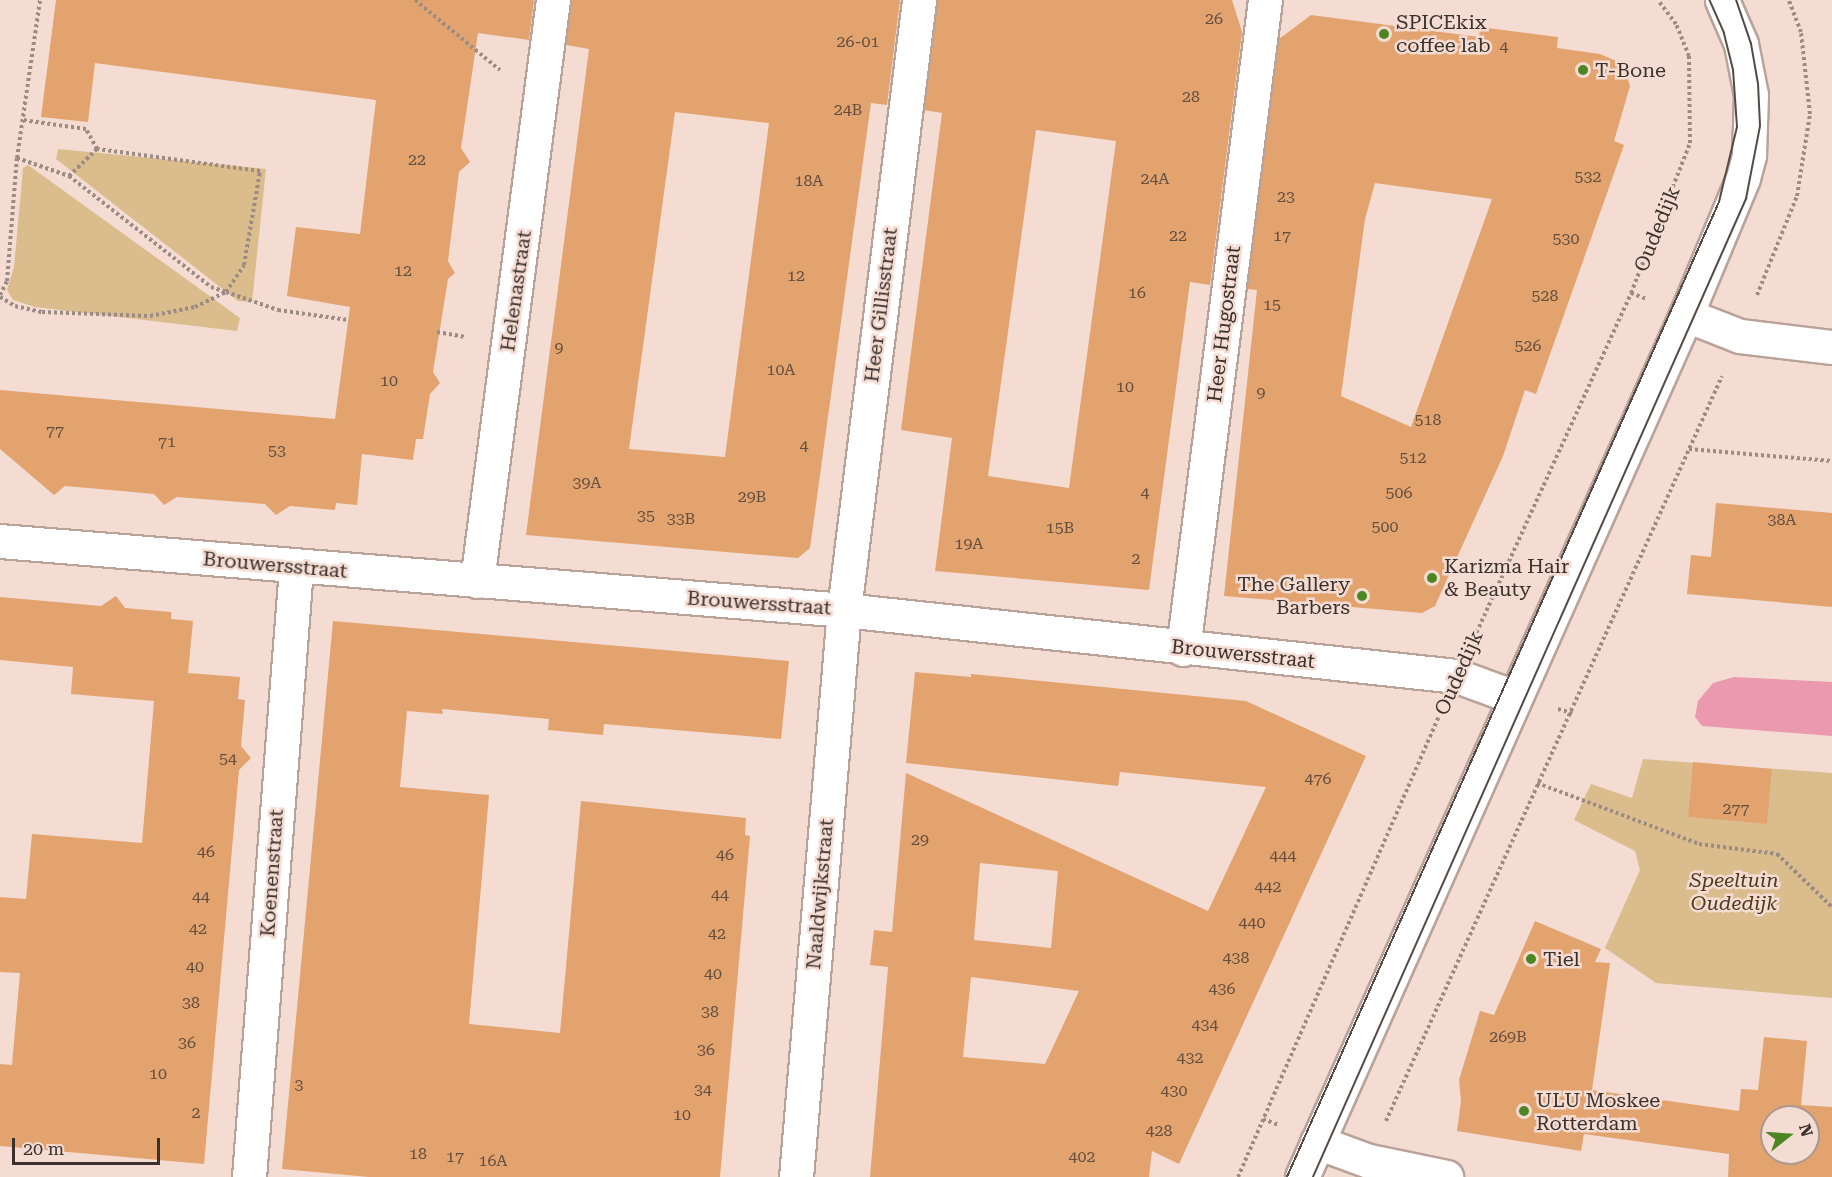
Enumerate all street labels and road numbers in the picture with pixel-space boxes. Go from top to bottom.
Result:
street label: Oudedijk [1629,183,1685,275]
street label: Heer Gillisstraat [860,226,902,384]
street label: Helenastraat [496,229,536,353]
street label: Heer Hugostraat [1202,244,1246,404]
street label: Brouwersstraat [202,547,348,583]
street label: Brouwersstraat [686,586,832,620]
street label: Oudedijk [1430,627,1488,719]
street label: Brouwersstraat [1170,635,1316,673]
street label: Koenenstraat [256,808,288,938]
street label: Naaldwijkstraat [801,818,839,970]

